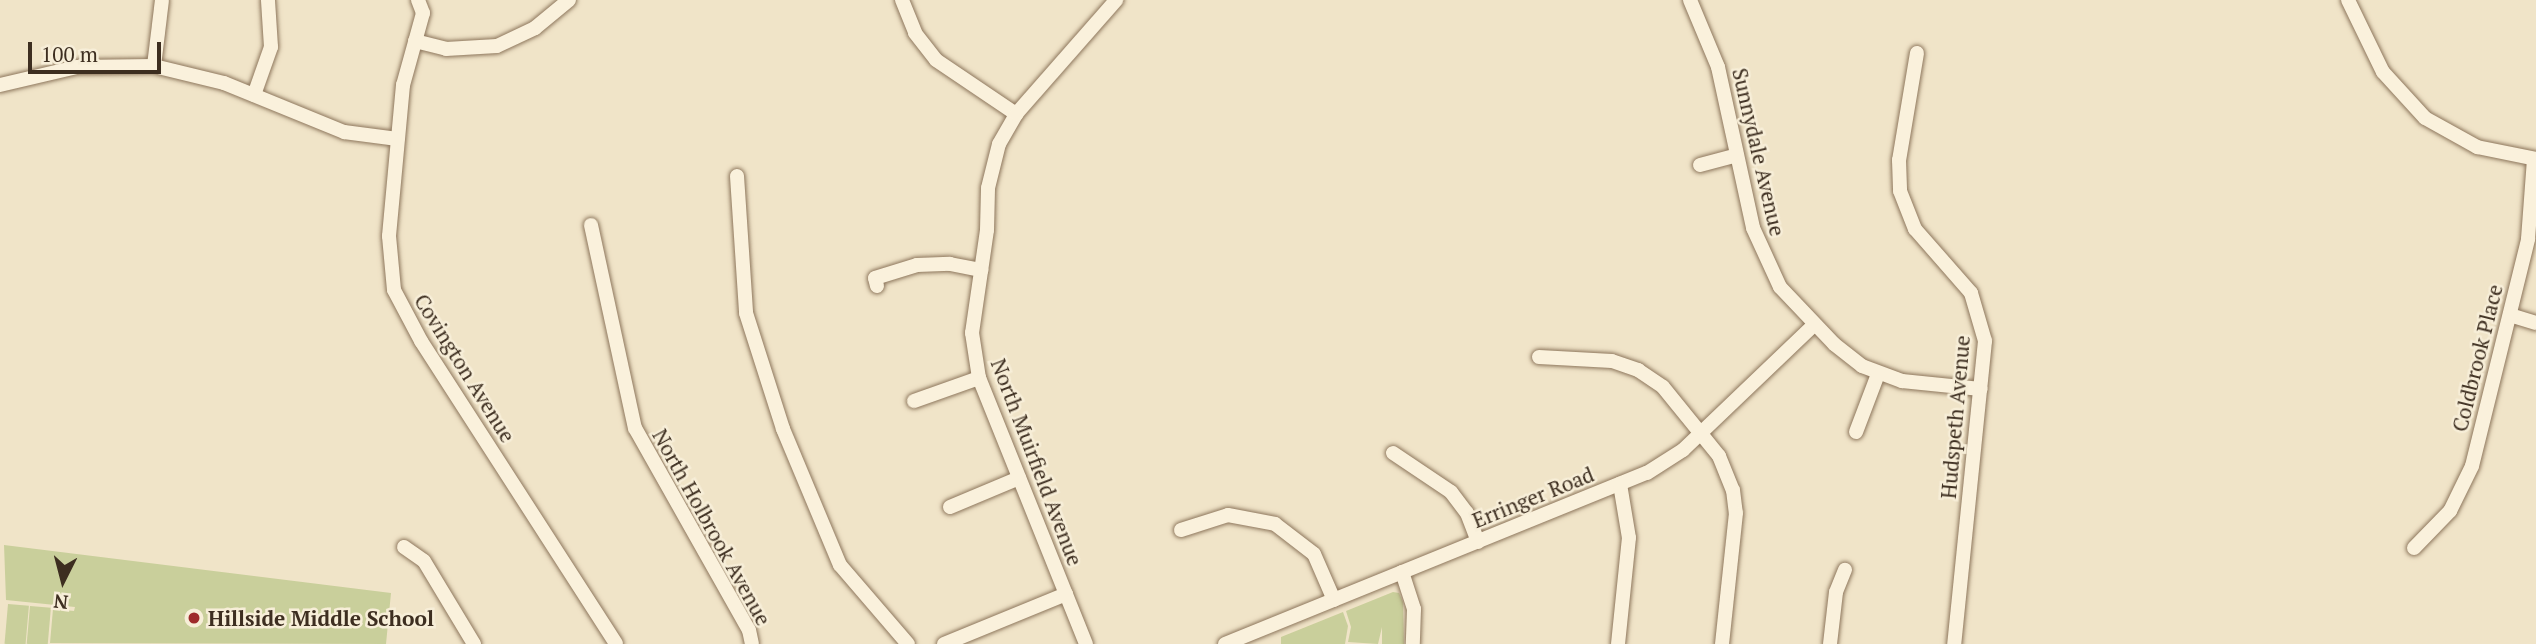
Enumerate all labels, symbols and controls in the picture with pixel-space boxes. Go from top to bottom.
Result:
scale bar [32,28,164,72]
text: 100 m [41,40,98,68]
street label: Sunnydale Avenue [1727,65,1791,239]
street label: Coldbrook Place [2447,282,2507,434]
street label: Covington Avenue [409,289,521,447]
street label: Hudspeth Avenue [1935,334,1975,500]
street label: North Muirfield Avenue [986,355,1088,569]
street label: North Holbrook Avenue [647,424,777,630]
street label: Erringer Road [1469,461,1597,533]
north arrow [28,546,98,616]
text: N [52,589,69,616]
place label: Hillside Middle School [208,605,434,631]
marker: Hillside Middle School [186,610,202,626]

